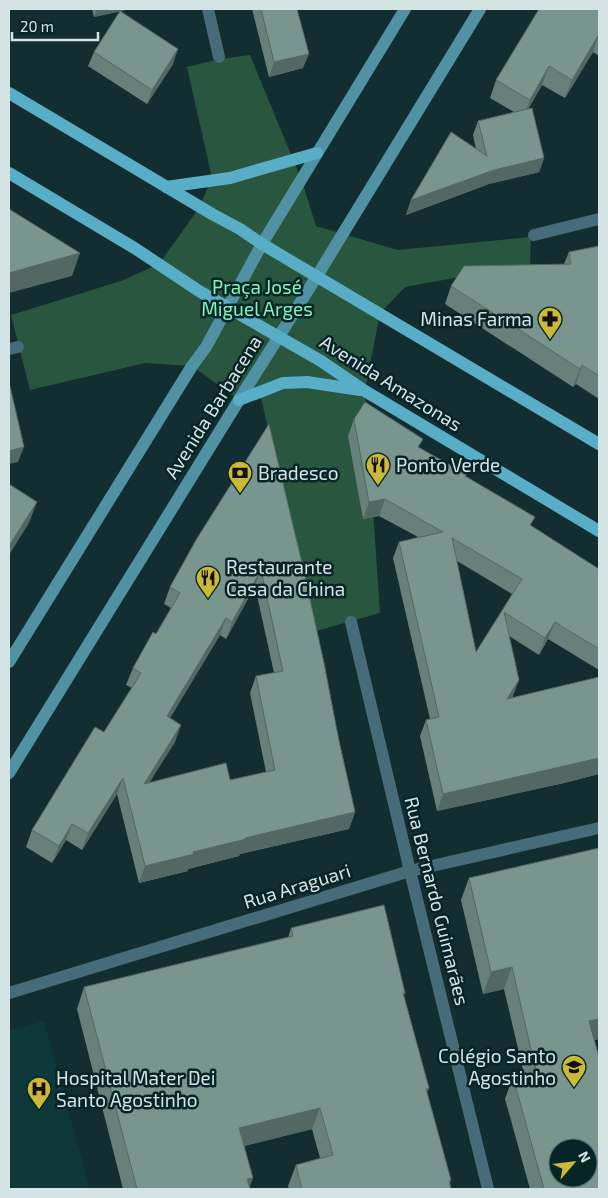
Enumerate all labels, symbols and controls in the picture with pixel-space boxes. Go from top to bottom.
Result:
scale bar [12,10,99,42]
text: 20 m [20,17,54,35]
park label: Praça José Miguel Arges [201,275,313,320]
pharmacy icon: Minas Farma [537,306,563,340]
place label: Minas Farma [420,307,532,330]
street label: Avenida Amazonas [316,330,466,436]
street label: Avenida Barbacena [159,331,266,483]
restaurant icon: Ponto Verde [365,452,391,486]
place label: Ponto Verde [396,453,500,476]
bank icon: Bradesco [227,460,253,494]
place label: Bradesco [258,461,339,484]
place label: Restaurante Casa da China [226,555,345,600]
restaurant icon: Restaurante Casa da China [195,565,221,599]
street label: Rua Bernardo Guimarães [400,794,475,1008]
street label: Rua Araguari [240,858,353,913]
place label: Colégio Santo Agostinho [438,1044,556,1089]
school or university icon: Colégio Santo Agostinho [561,1054,587,1088]
place label: Hospital Mater Dei Santo Agostinho [56,1066,215,1111]
hospital icon: Hospital Mater Dei Santo Agostinho [26,1076,52,1110]
north arrow [548,1138,598,1188]
text: N [575,1148,595,1165]

